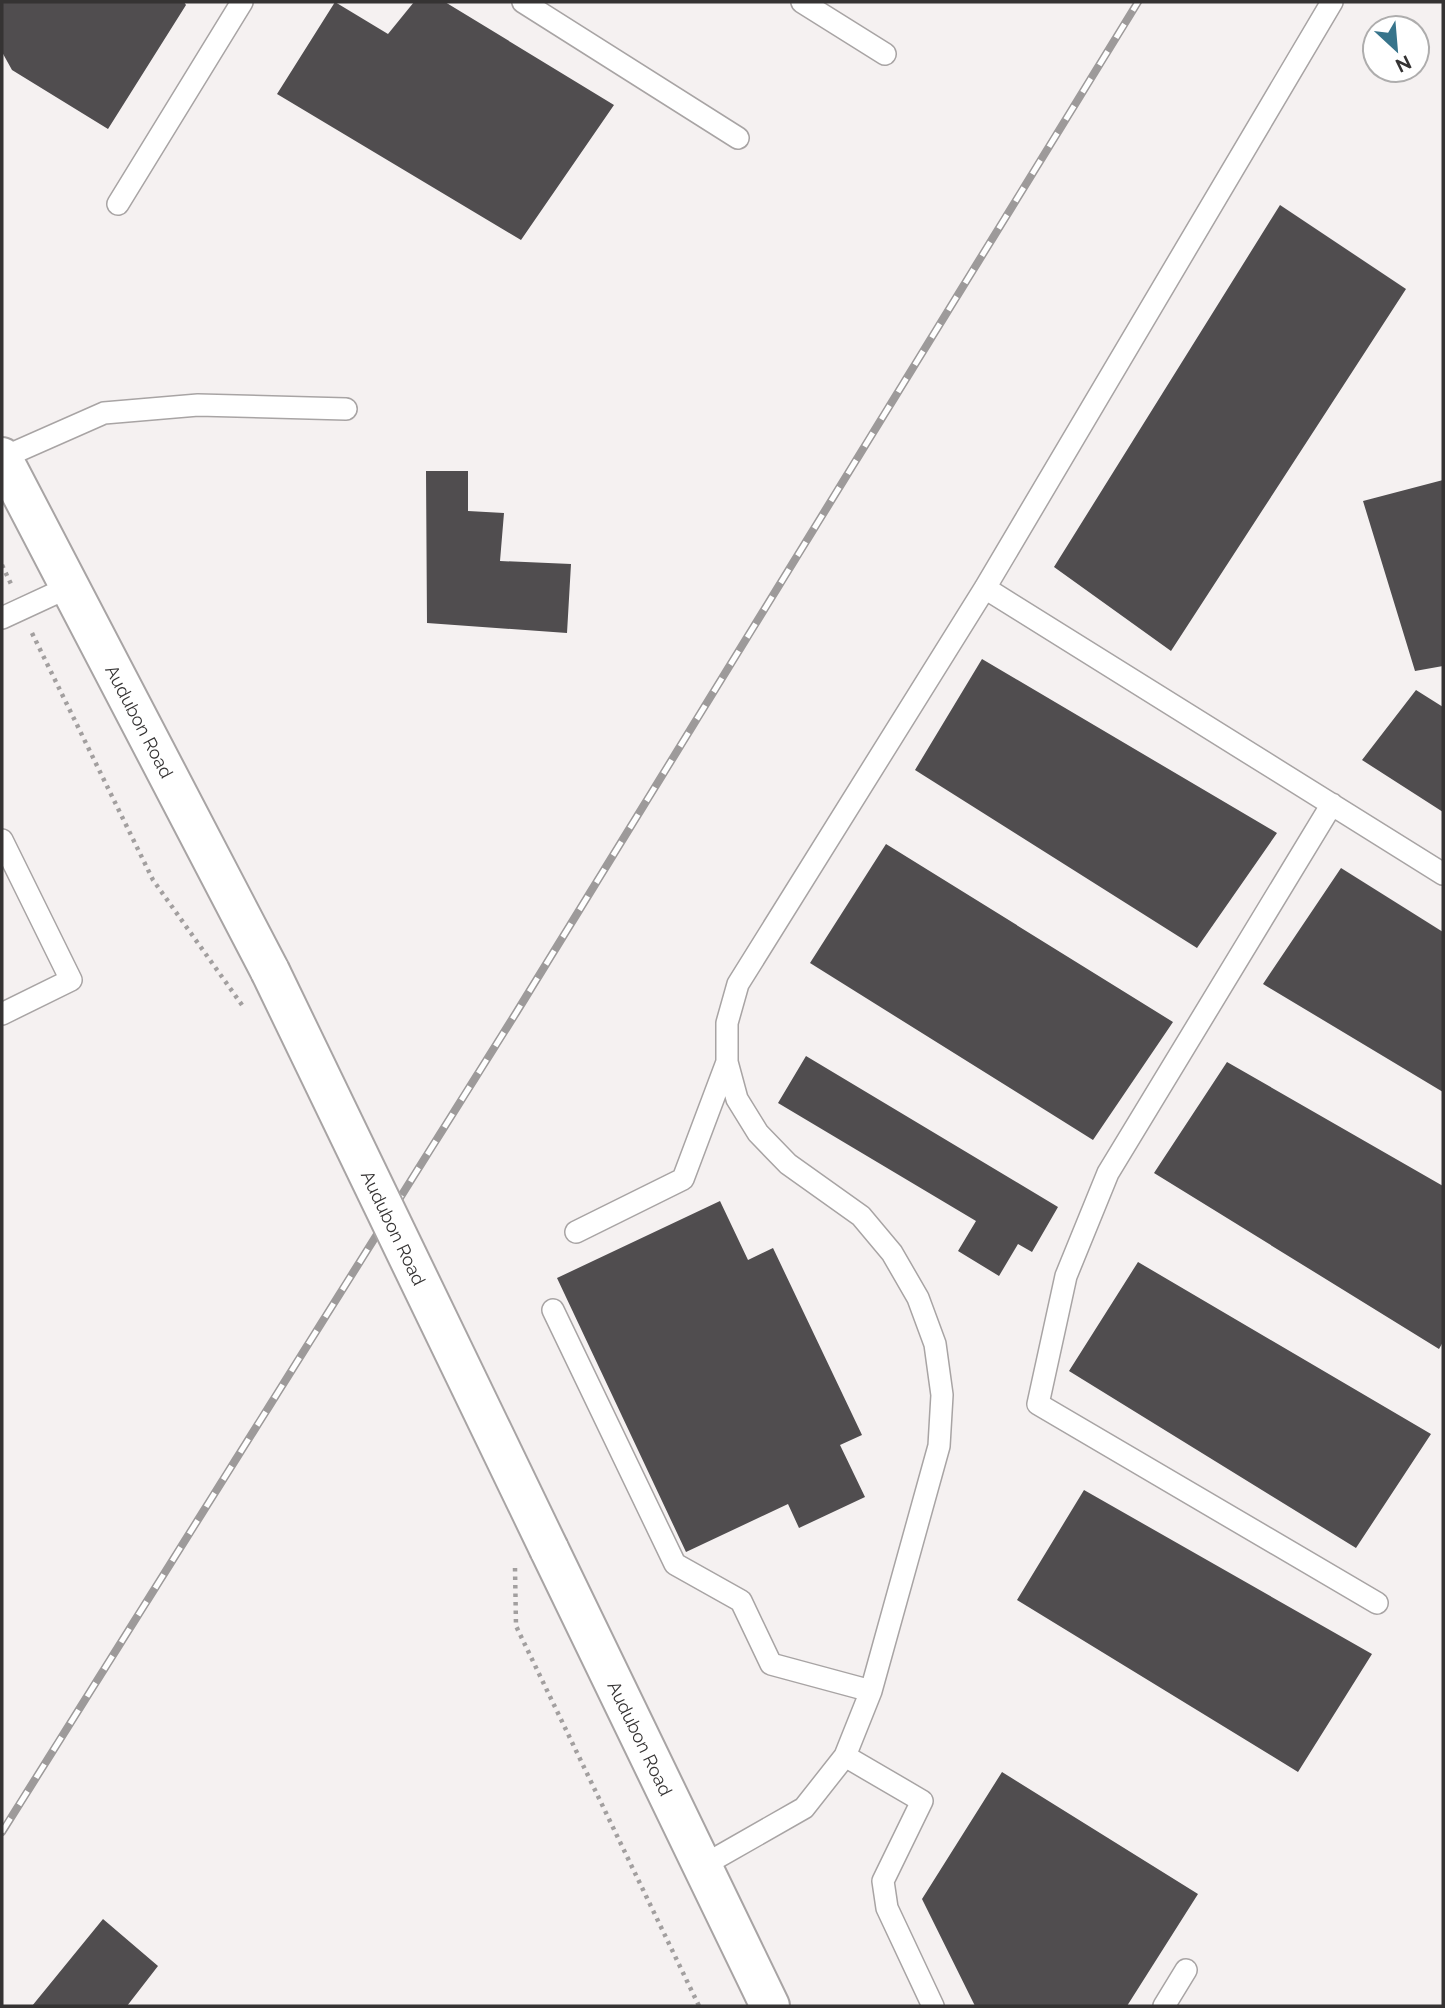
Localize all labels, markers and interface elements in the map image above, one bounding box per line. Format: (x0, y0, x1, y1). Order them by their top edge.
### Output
north arrow (1361, 14, 1431, 84)
text: N (1392, 51, 1415, 77)
street label: Audubon Road (102, 661, 178, 781)
street label: Audubon Road (357, 1167, 430, 1288)
street label: Audubon Road (604, 1677, 677, 1799)

